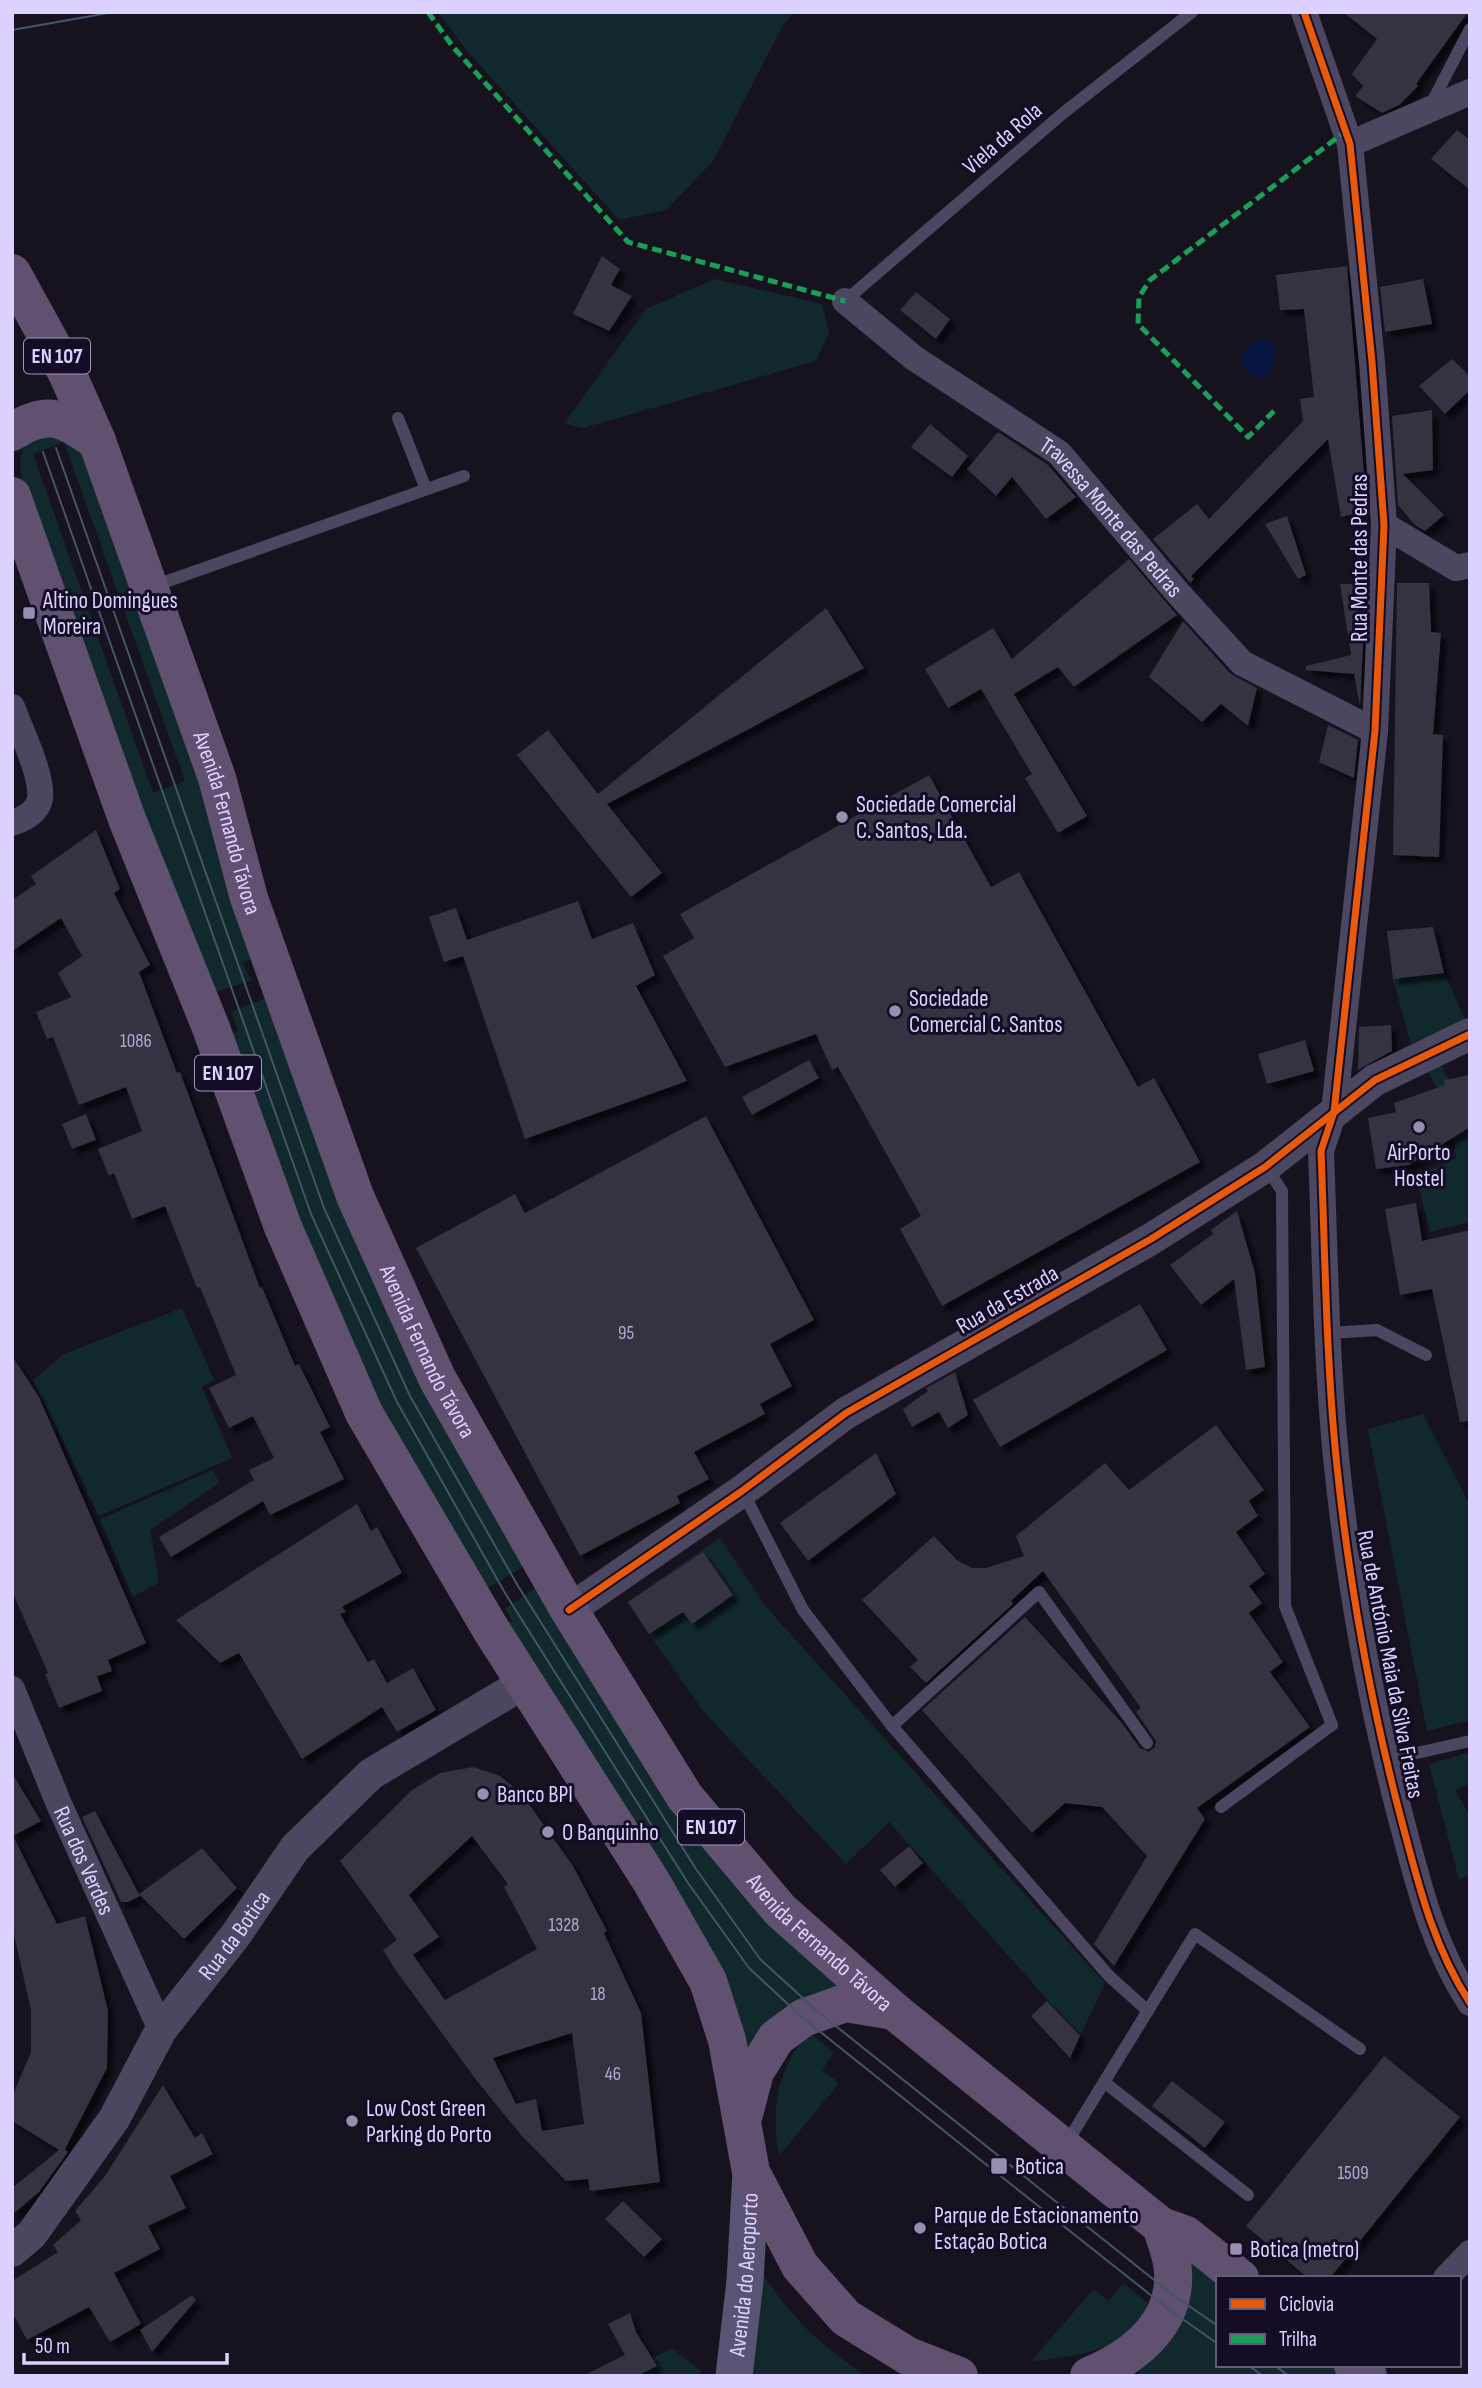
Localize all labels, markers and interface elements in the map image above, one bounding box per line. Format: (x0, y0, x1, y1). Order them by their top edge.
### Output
street label: Viela da Rola (957, 97, 1048, 181)
road number: EN 107 (24, 338, 90, 374)
street label: Travessa Monte das Pedras (1034, 431, 1188, 603)
street label: Rua Monte das Pedras (1346, 474, 1374, 642)
place label: Altino Domingues Moreira (42, 587, 178, 641)
marker: Altino Domingues Moreira (21, 605, 37, 621)
street label: Avenida Fernando Távora (186, 727, 267, 918)
place label: Sociedade Comercial C. Santos, Lda. (856, 791, 1016, 845)
marker: Sociedade Comercial C. Santos, Lda. (834, 809, 850, 825)
place label: Sociedade Comercial C. Santos (909, 985, 1062, 1039)
marker: Sociedade Comercial C. Santos (887, 1003, 903, 1019)
house number: 1086 (120, 1030, 152, 1053)
road number: EN 107 (195, 1056, 261, 1090)
marker: AirPorto Hostel (1411, 1119, 1427, 1135)
place label: AirPorto Hostel (1386, 1139, 1451, 1193)
street label: Rua da Estrada (952, 1259, 1063, 1340)
street label: Avenida Fernando Távora (372, 1260, 481, 1443)
house number: 95 (618, 1322, 634, 1345)
street label: Rua de António Maia da Silva Freitas (1350, 1528, 1430, 1801)
place label: Banco BPI (497, 1781, 573, 1809)
marker: Banco BPI (475, 1786, 491, 1802)
street label: Rua dos Verdes (47, 1802, 120, 1919)
road number: EN 107 (678, 1810, 744, 1844)
place label: O Banquinho (562, 1819, 659, 1847)
marker: O Banquinho (540, 1824, 556, 1840)
street label: Avenida Fernando Távora (740, 1868, 898, 2018)
street label: Rua da Botica (193, 1886, 277, 1986)
house number: 1328 (549, 1914, 579, 1937)
house number: 18 (591, 1983, 605, 2006)
house number: 46 (605, 2063, 621, 2086)
place label: Low Cost Green Parking do Porto (366, 2095, 492, 2149)
marker: Low Cost Green Parking do Porto (344, 2113, 360, 2129)
place label: Botica (1015, 2153, 1064, 2181)
marker: Botica (989, 2156, 1009, 2176)
house number: 1509 (1337, 2162, 1369, 2185)
street label: Avenida do Aeroporto (723, 2192, 765, 2359)
place label: Parque de Estacionamento Estação Botica (934, 2202, 1139, 2256)
marker: Parque de Estacionamento Estação Botica (912, 2220, 928, 2236)
place label: Botica (metro) (1250, 2236, 1359, 2264)
marker: Botica (metro) (1228, 2241, 1244, 2257)
legend (1216, 2276, 1461, 2367)
text: Ciclovia (1279, 2292, 1334, 2317)
scale bar (24, 2322, 228, 2366)
text: Trilha (1279, 2327, 1317, 2352)
text: 50 m (35, 2334, 70, 2359)

